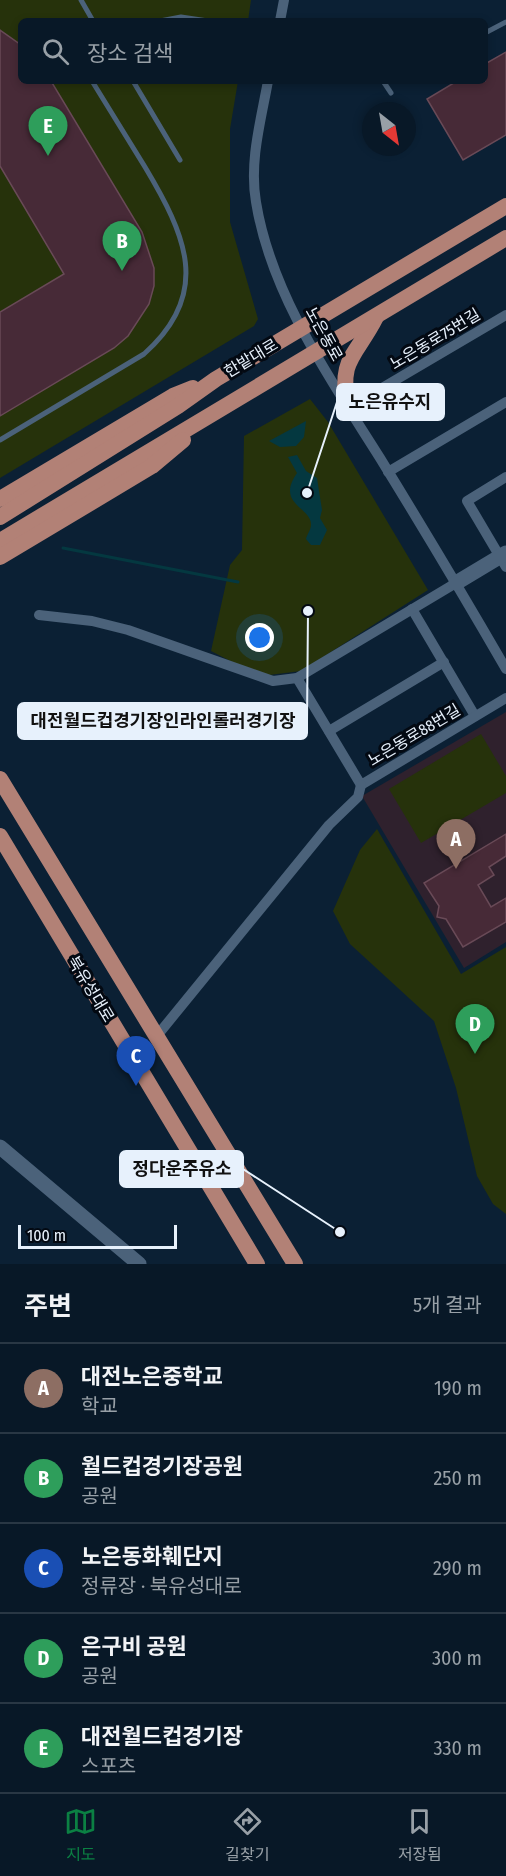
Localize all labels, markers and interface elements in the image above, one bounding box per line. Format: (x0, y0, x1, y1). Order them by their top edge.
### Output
search box (18, 18, 488, 84)
icon: search (39, 35, 72, 68)
text: 장소 검색 (87, 40, 173, 67)
north arrow (362, 102, 416, 156)
pin: E (28, 106, 68, 156)
pin: B (102, 222, 142, 271)
street label: 노은동로 (301, 304, 347, 365)
street label: 노은동로75번길 (386, 305, 484, 373)
street label: 한밭대로 (221, 335, 281, 381)
callout: 노은유수지 (337, 384, 444, 420)
text: 노은유수지 (349, 391, 431, 413)
your location (245, 623, 274, 652)
street label: 노은동로88번길 (364, 700, 464, 770)
callout: 대전월드컵경기장인라인롤러경기장 (18, 703, 307, 739)
text: 대전월드컵경기장인라인롤러경기장 (31, 710, 296, 732)
pin: A (436, 820, 476, 869)
street label: 북유성대로 (64, 953, 118, 1026)
pin: D (456, 1004, 494, 1054)
pin: C (116, 1036, 156, 1086)
callout: 정다운주유소 (120, 1151, 243, 1187)
text: 정다운주유소 (132, 1158, 232, 1180)
scale bar (18, 1222, 177, 1250)
text: 100 m (27, 1226, 66, 1245)
text: 주변 (24, 1291, 72, 1322)
text: 5개 결과 (413, 1293, 482, 1317)
text: 대전노은중학교 (81, 1363, 223, 1390)
text: A (38, 1376, 49, 1400)
text: 190 m (434, 1376, 482, 1400)
text: 학교 (81, 1394, 118, 1418)
text: 월드컵경기장공원 (81, 1453, 243, 1480)
text: B (38, 1466, 49, 1490)
text: 250 m (434, 1466, 482, 1490)
text: 공원 (81, 1484, 118, 1508)
text: 노은동화훼단지 (81, 1543, 223, 1570)
text: C (38, 1556, 49, 1580)
text: 290 m (433, 1556, 482, 1580)
text: 정류장 · 북유성대로 (81, 1574, 242, 1598)
text: 은구비 공원 (81, 1633, 187, 1660)
text: D (38, 1646, 49, 1670)
text: 300 m (432, 1646, 482, 1670)
text: 공원 (81, 1664, 118, 1688)
text: 대전월드컵경기장 (81, 1723, 243, 1750)
text: E (39, 1736, 48, 1760)
text: 330 m (433, 1736, 482, 1760)
text: 스포츠 (81, 1754, 136, 1778)
tab: 지도 (64, 1805, 97, 1865)
tab: 길찾기 (225, 1805, 270, 1865)
tab: 저장됨 (398, 1805, 442, 1865)

